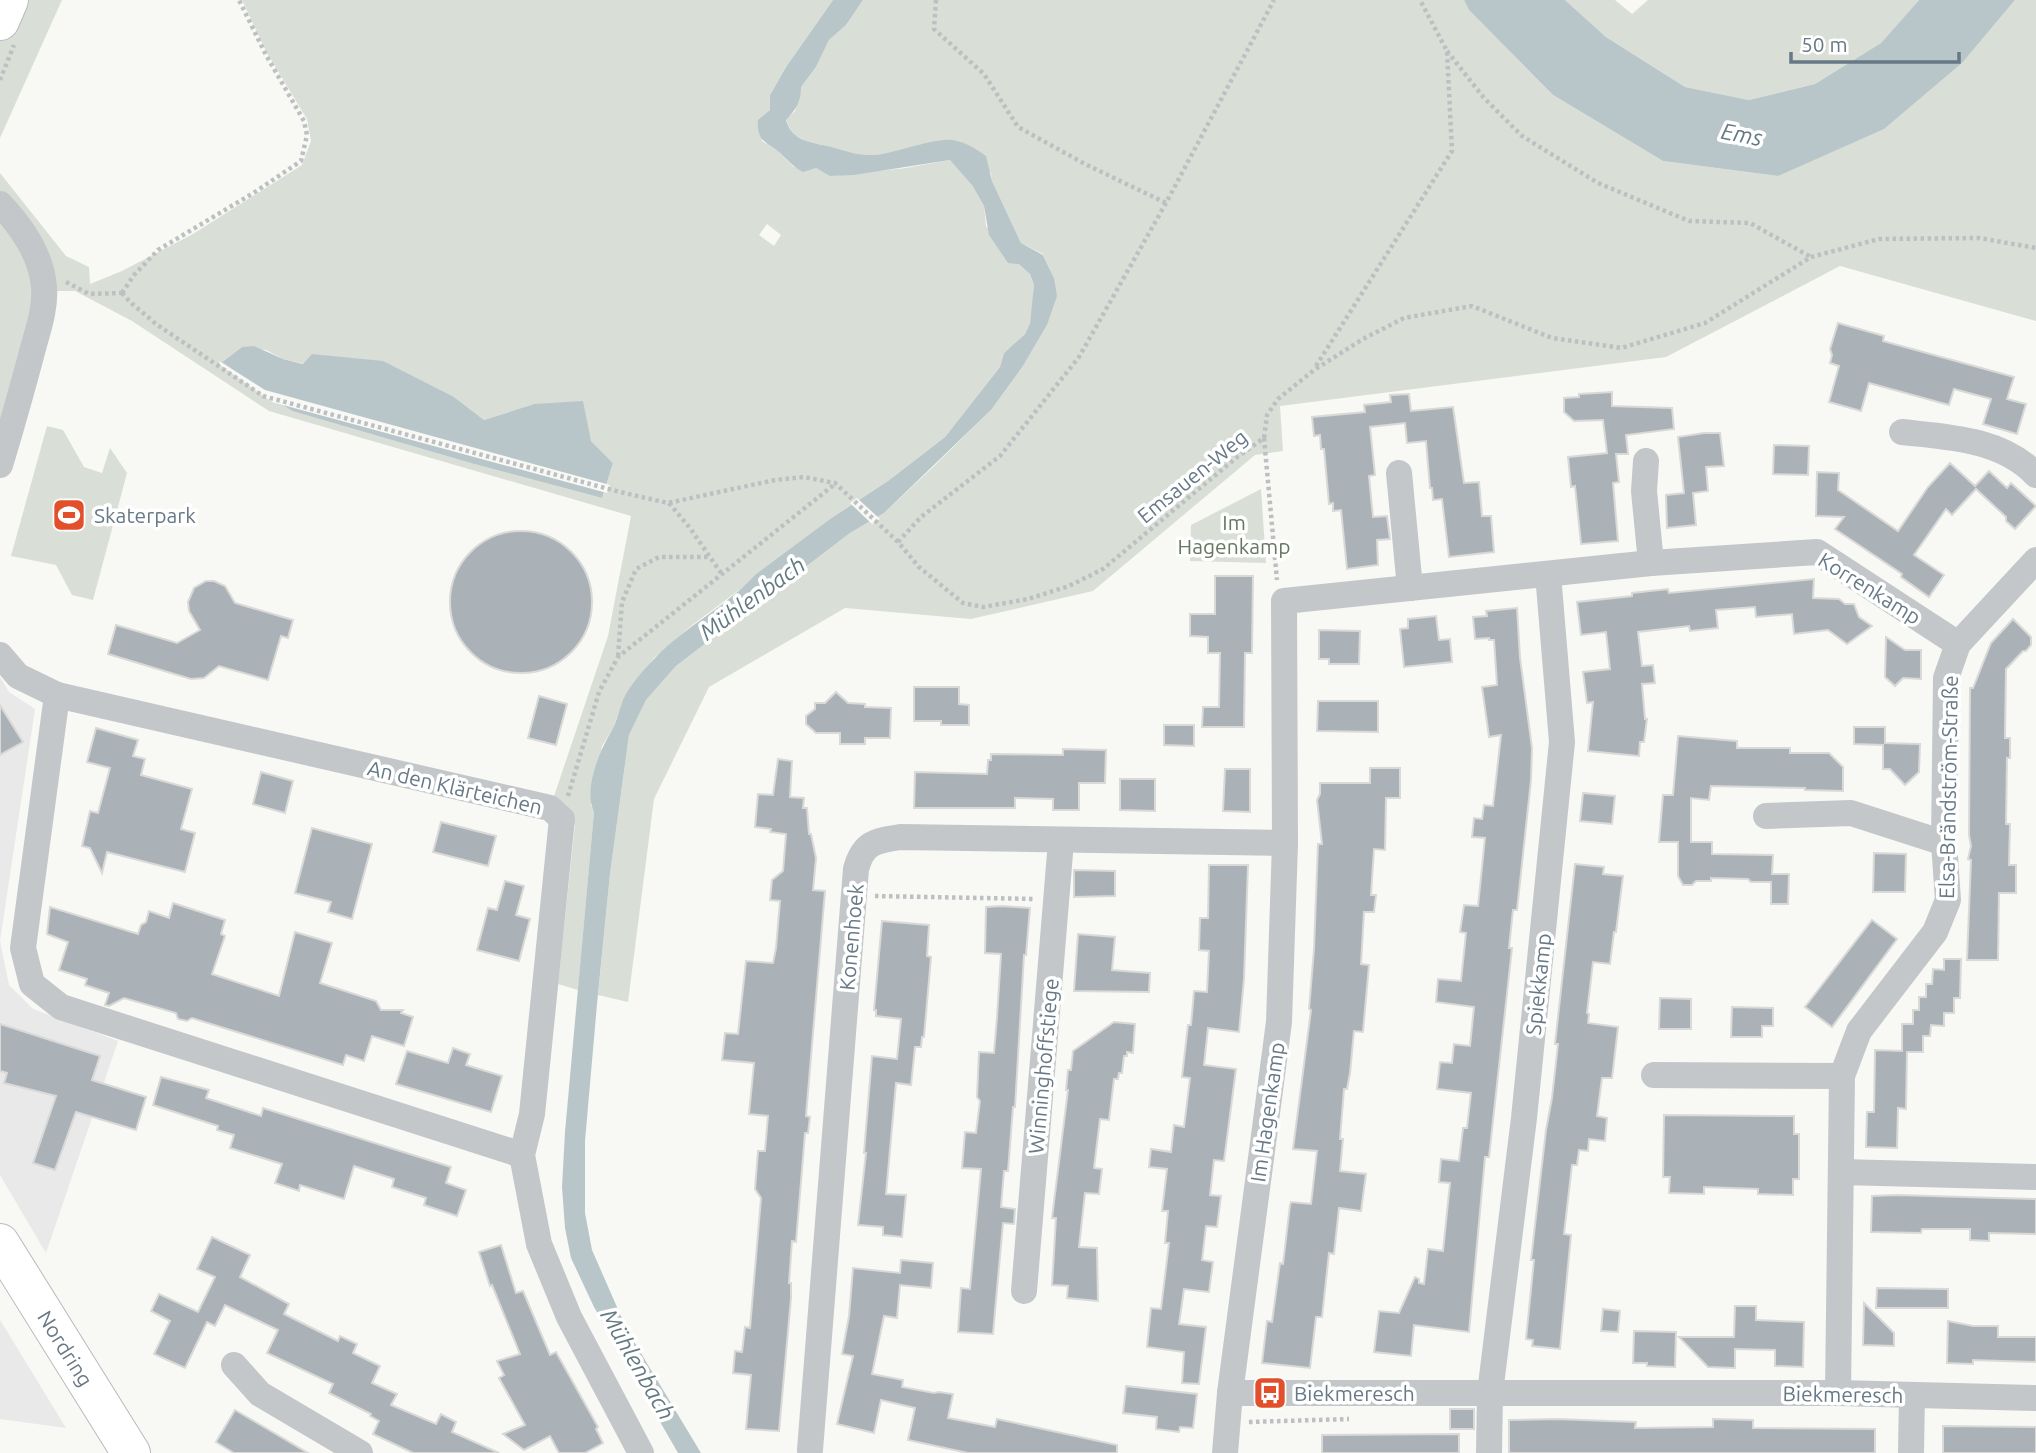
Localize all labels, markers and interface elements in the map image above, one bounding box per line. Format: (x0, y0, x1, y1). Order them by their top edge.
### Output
scale bar (1791, 21, 1959, 65)
text: 50 m (1801, 32, 1848, 56)
water label: Ems (1719, 118, 1765, 150)
street label: Emsauen-Weg (1132, 424, 1252, 528)
sports icon: Skaterpark (50, 496, 88, 534)
place label: Skaterpark (94, 503, 196, 527)
park label: Im Hagenkamp (1178, 510, 1290, 558)
street label: Korrenkamp (1814, 547, 1926, 629)
water label: Mühlenbach (695, 551, 809, 645)
street label: Elsa-Brändström-Straße (1934, 675, 1962, 899)
street label: An den Klärteichen (365, 755, 545, 819)
street label: Konenhoek (834, 882, 868, 991)
street label: Spiekkamp (1521, 932, 1555, 1036)
street label: Winninghoffstiege (1023, 977, 1063, 1155)
street label: Im Hagenkamp (1245, 1040, 1289, 1184)
water label: Mühlenbach (596, 1304, 680, 1424)
street label: Nordring (33, 1306, 98, 1390)
bus stop icon: Biekmeresch (1251, 1374, 1289, 1412)
place label: Biekmeresch (1294, 1381, 1415, 1405)
street label: Biekmeresch (1782, 1381, 1904, 1407)

